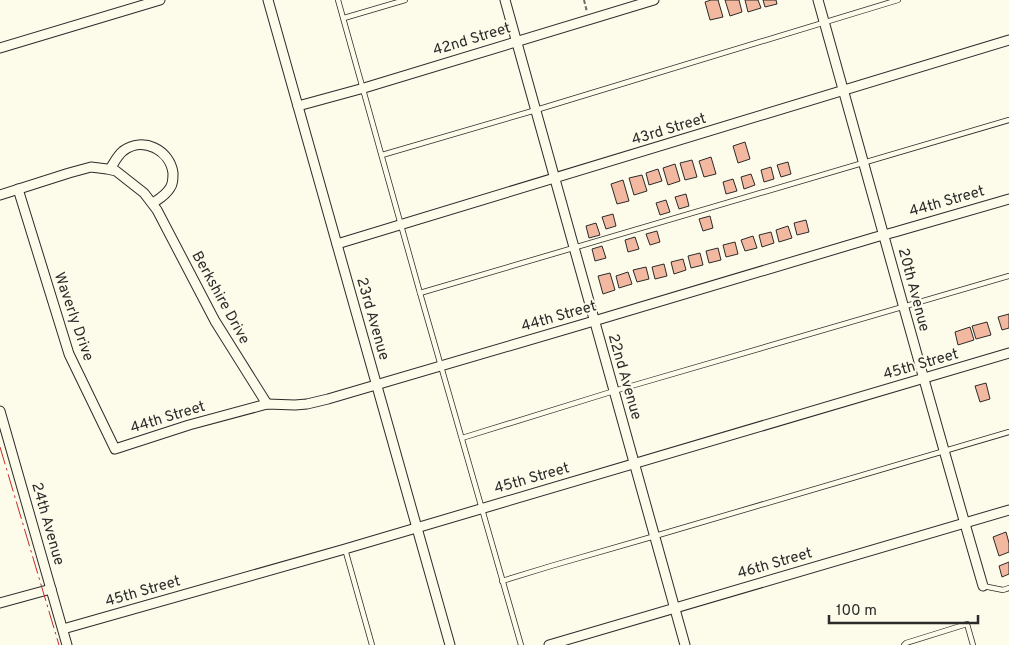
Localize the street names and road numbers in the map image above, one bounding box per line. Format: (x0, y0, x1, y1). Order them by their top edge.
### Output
street label: 42nd Street (431, 19, 513, 61)
street label: 43rd Street (629, 110, 709, 150)
street label: 44th Street (907, 182, 987, 222)
street label: 20th Avenue (893, 246, 933, 334)
street label: Berkshire Drive (187, 248, 253, 348)
street label: Waverly Drive (49, 270, 97, 364)
street label: 23rd Avenue (351, 275, 393, 363)
street label: 44th Street (519, 297, 599, 337)
street label: 22nd Avenue (603, 332, 645, 422)
street label: 45th Street (881, 345, 961, 385)
street label: 44th Street (128, 398, 208, 438)
street label: 45th Street (492, 459, 572, 499)
street label: 24th Avenue (26, 480, 68, 568)
street label: 46th Street (735, 544, 815, 584)
street label: 45th Street (103, 572, 183, 612)

